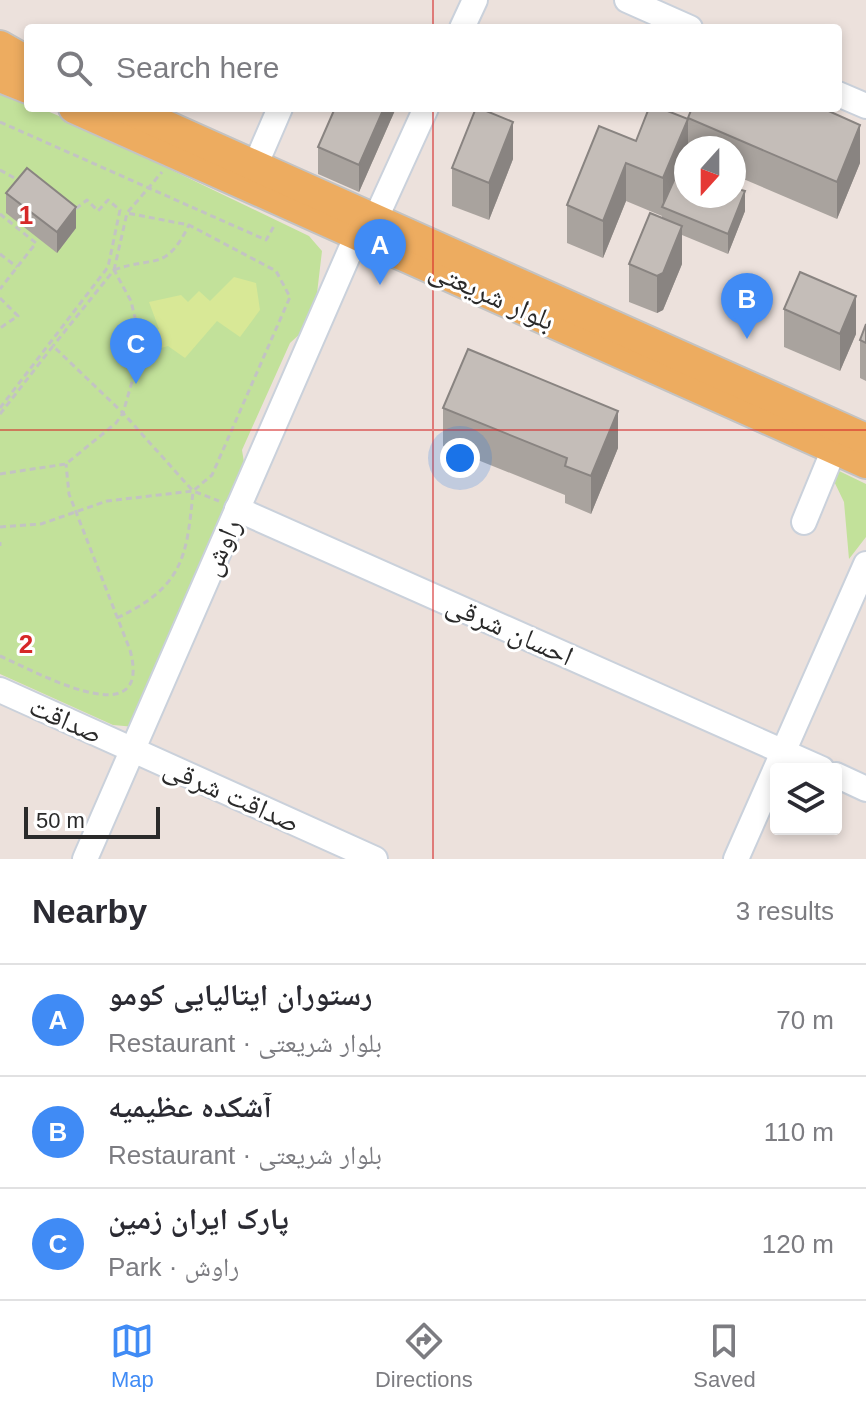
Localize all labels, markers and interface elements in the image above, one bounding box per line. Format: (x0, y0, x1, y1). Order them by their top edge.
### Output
search box (24, 24, 842, 112)
icon: search (52, 46, 96, 90)
text: Search here (116, 51, 279, 84)
north arrow (674, 136, 746, 208)
text: 1 (19, 200, 33, 230)
pin: A (354, 219, 406, 285)
street label: بلوار شریعتی (424, 254, 559, 338)
pin: B (721, 273, 773, 339)
pin: C (110, 318, 162, 384)
your location (440, 438, 480, 478)
street label: راوش (195, 514, 249, 581)
street label: احسان شرقی (441, 588, 578, 673)
text: 2 (19, 629, 33, 659)
street label: صداقت (25, 690, 107, 750)
street label: صداقت شرقی (159, 751, 305, 840)
map controls (770, 763, 842, 835)
button: layers (770, 763, 842, 835)
scale bar (24, 803, 160, 839)
text: 50 m (36, 808, 85, 833)
text: Nearby (32, 892, 147, 930)
text: 3 results (736, 896, 834, 926)
text: رستوران ایتالیایی کومو (108, 978, 372, 1011)
text: A (49, 1005, 67, 1035)
text: 70 m (776, 1005, 834, 1035)
text: Restaurant · بلوار شریعتی (108, 1028, 382, 1058)
text: آشکده عظیمیه (108, 1090, 272, 1123)
text: B (49, 1117, 67, 1147)
text: 110 m (764, 1117, 834, 1147)
text: Restaurant · بلوار شریعتی (108, 1140, 382, 1170)
text: پارک ایران زمین (108, 1202, 289, 1235)
text: C (49, 1229, 67, 1259)
text: 120 m (762, 1229, 834, 1259)
text: Park · راوش (108, 1252, 239, 1282)
tab: Map (110, 1319, 154, 1393)
tab: Directions (375, 1319, 473, 1393)
tab: Saved (693, 1319, 756, 1393)

